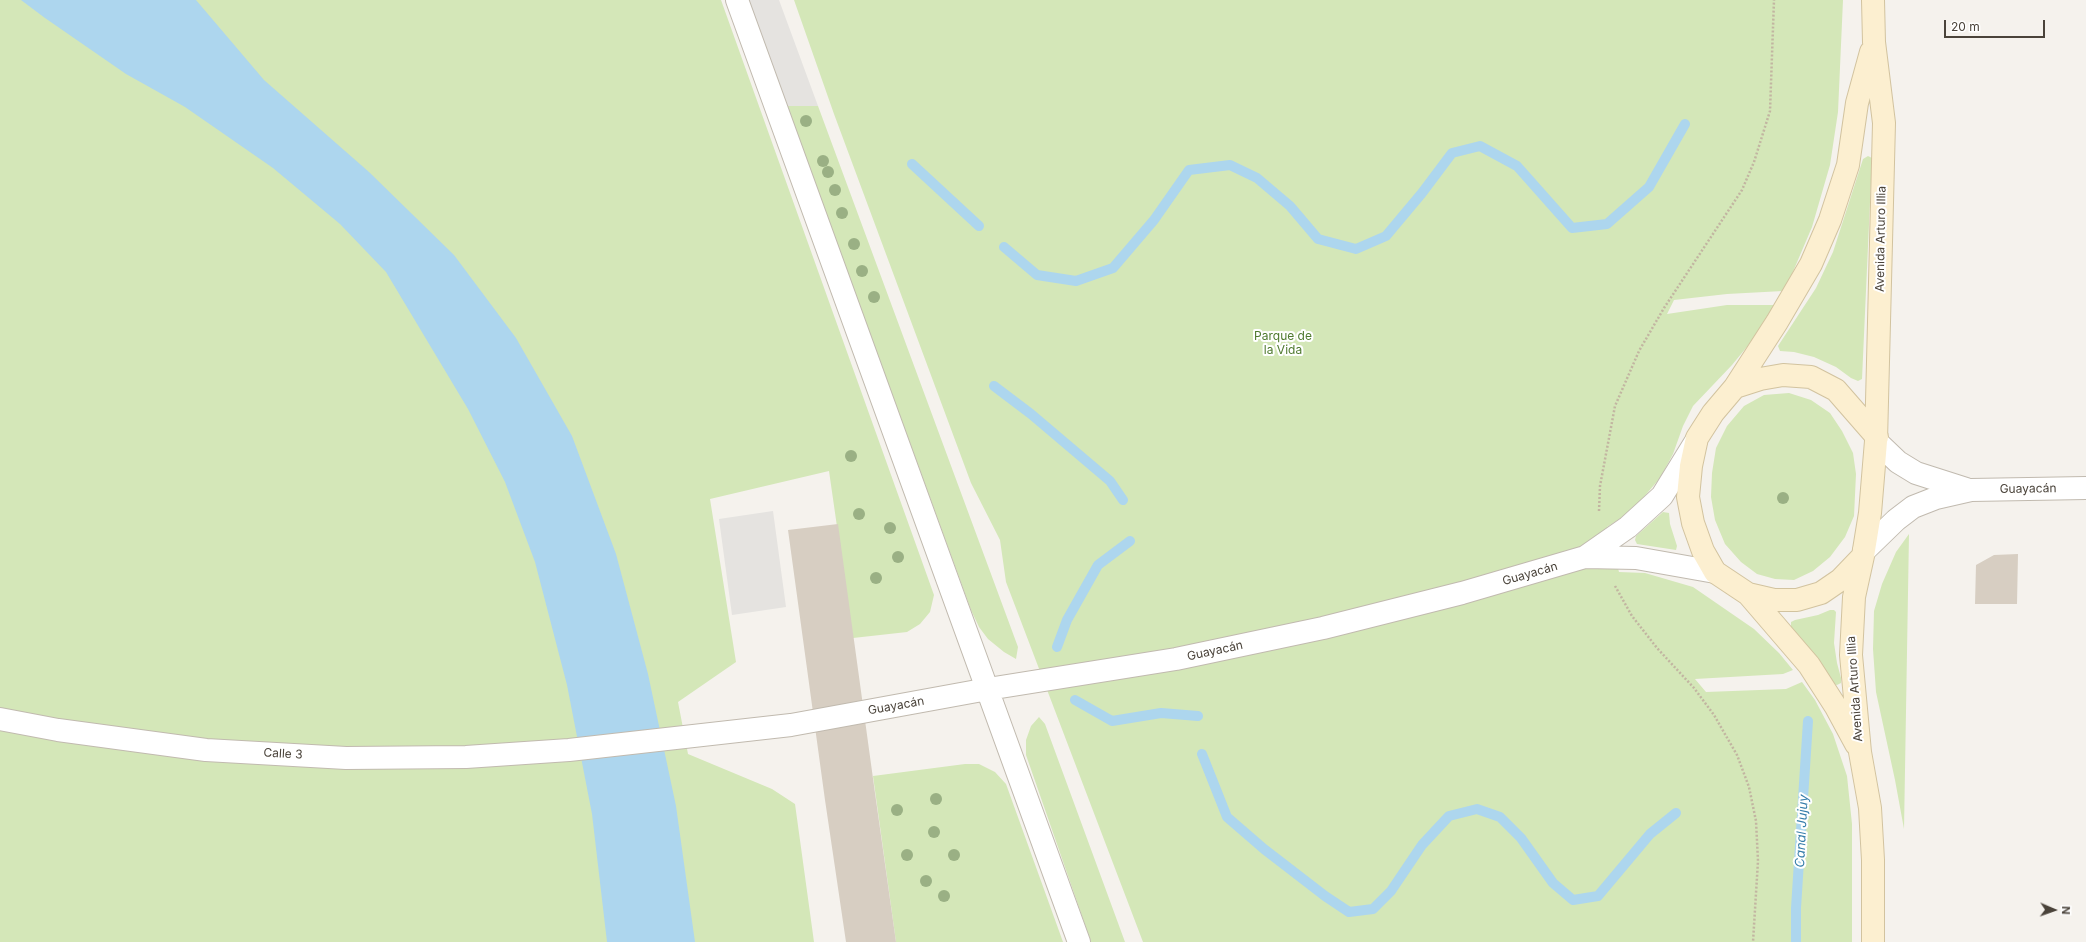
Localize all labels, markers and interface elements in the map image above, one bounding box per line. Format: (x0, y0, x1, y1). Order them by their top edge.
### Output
scale bar (1946, 12, 2047, 38)
text: 20 m (1951, 19, 1980, 34)
street label: Avenida Arturo Illia (1873, 186, 1889, 292)
park label: Parque de la Vida (1254, 329, 1312, 357)
street label: Guayacán (1999, 481, 2057, 497)
street label: Guayacán (1501, 559, 1559, 589)
street label: Avenida Arturo Illia (1844, 636, 1866, 742)
street label: Guayacán (1186, 638, 1244, 664)
street label: Guayacán (867, 694, 925, 718)
street label: Calle 3 (263, 746, 303, 762)
water label: Canal Jujuy (1792, 794, 1812, 868)
north arrow (2034, 890, 2074, 930)
text: N (2059, 906, 2073, 915)

